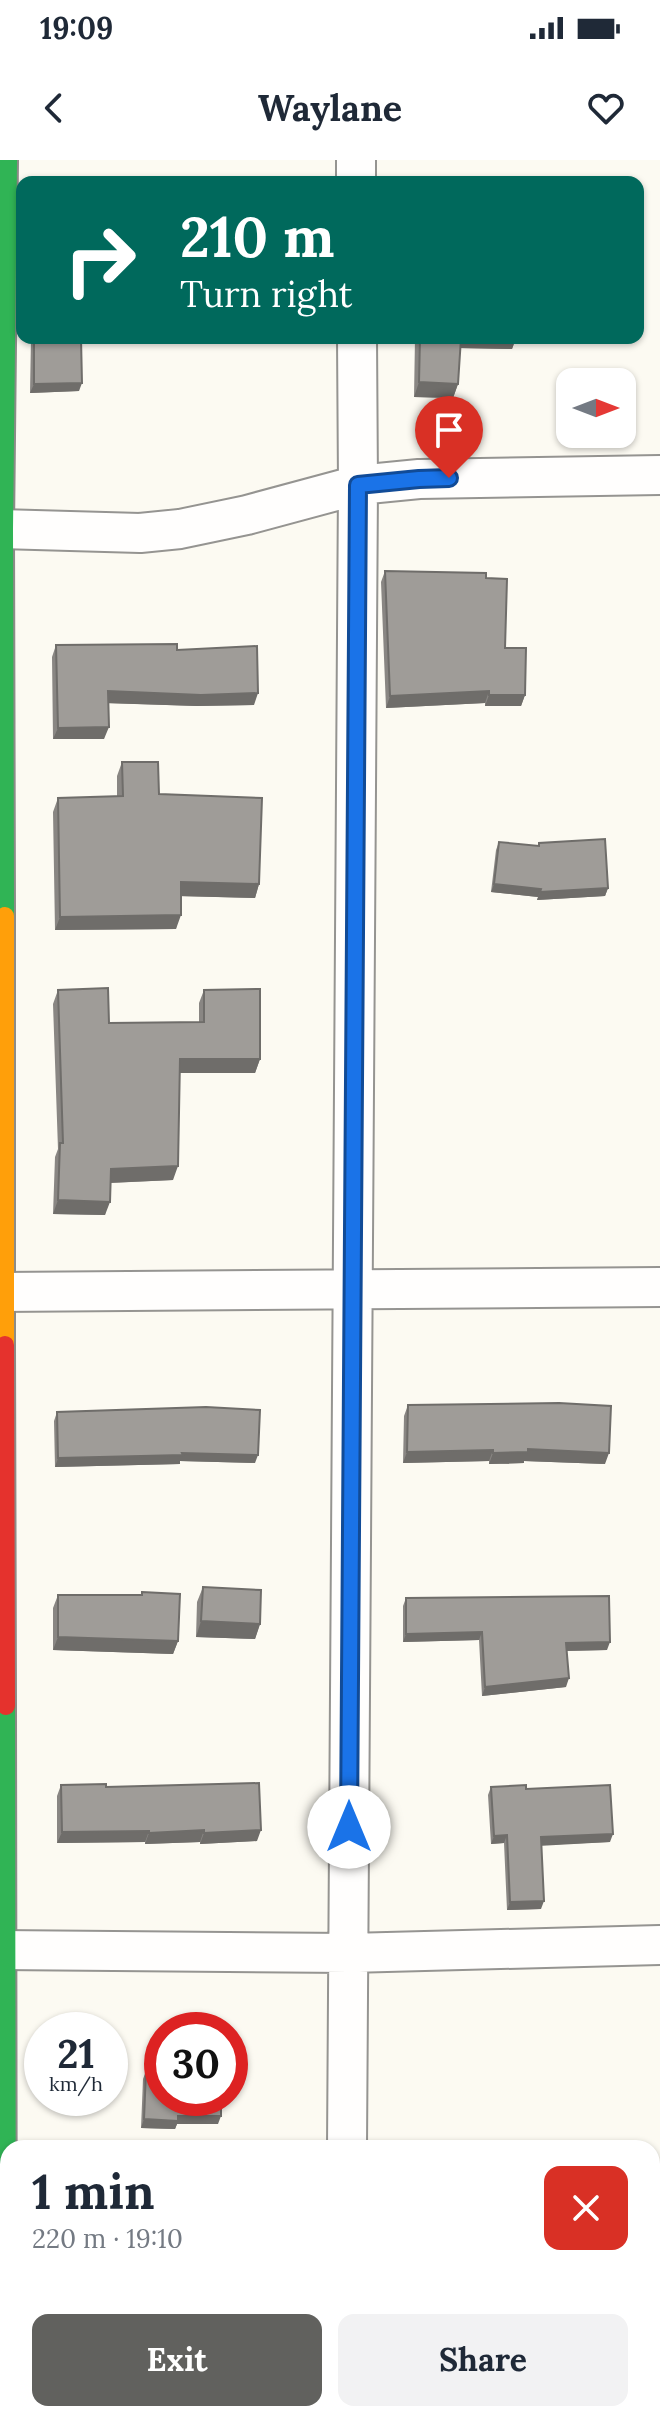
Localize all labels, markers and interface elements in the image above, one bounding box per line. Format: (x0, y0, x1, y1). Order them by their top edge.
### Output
text: 19:09 (40, 9, 113, 47)
text: Waylane (258, 85, 402, 131)
icon: back (32, 86, 76, 130)
icon: heart (584, 86, 628, 130)
text: 210 m (180, 201, 334, 272)
icon: right (48, 208, 152, 312)
text: Turn right (180, 271, 353, 317)
north arrow (556, 368, 636, 448)
map controls (556, 368, 636, 448)
pin (415, 396, 483, 478)
icon: arrive (427, 408, 471, 452)
position arrow (307, 1785, 391, 1869)
speed limit sign: 30 (144, 2012, 248, 2116)
text: 21 (57, 2028, 95, 2079)
text: km/h (49, 2071, 103, 2096)
text: 1 min (32, 2161, 155, 2222)
button: close (544, 2166, 628, 2250)
text: 220 m · 19:10 (32, 2222, 183, 2255)
button: Exit (32, 2314, 322, 2406)
button: Share (338, 2314, 628, 2406)

